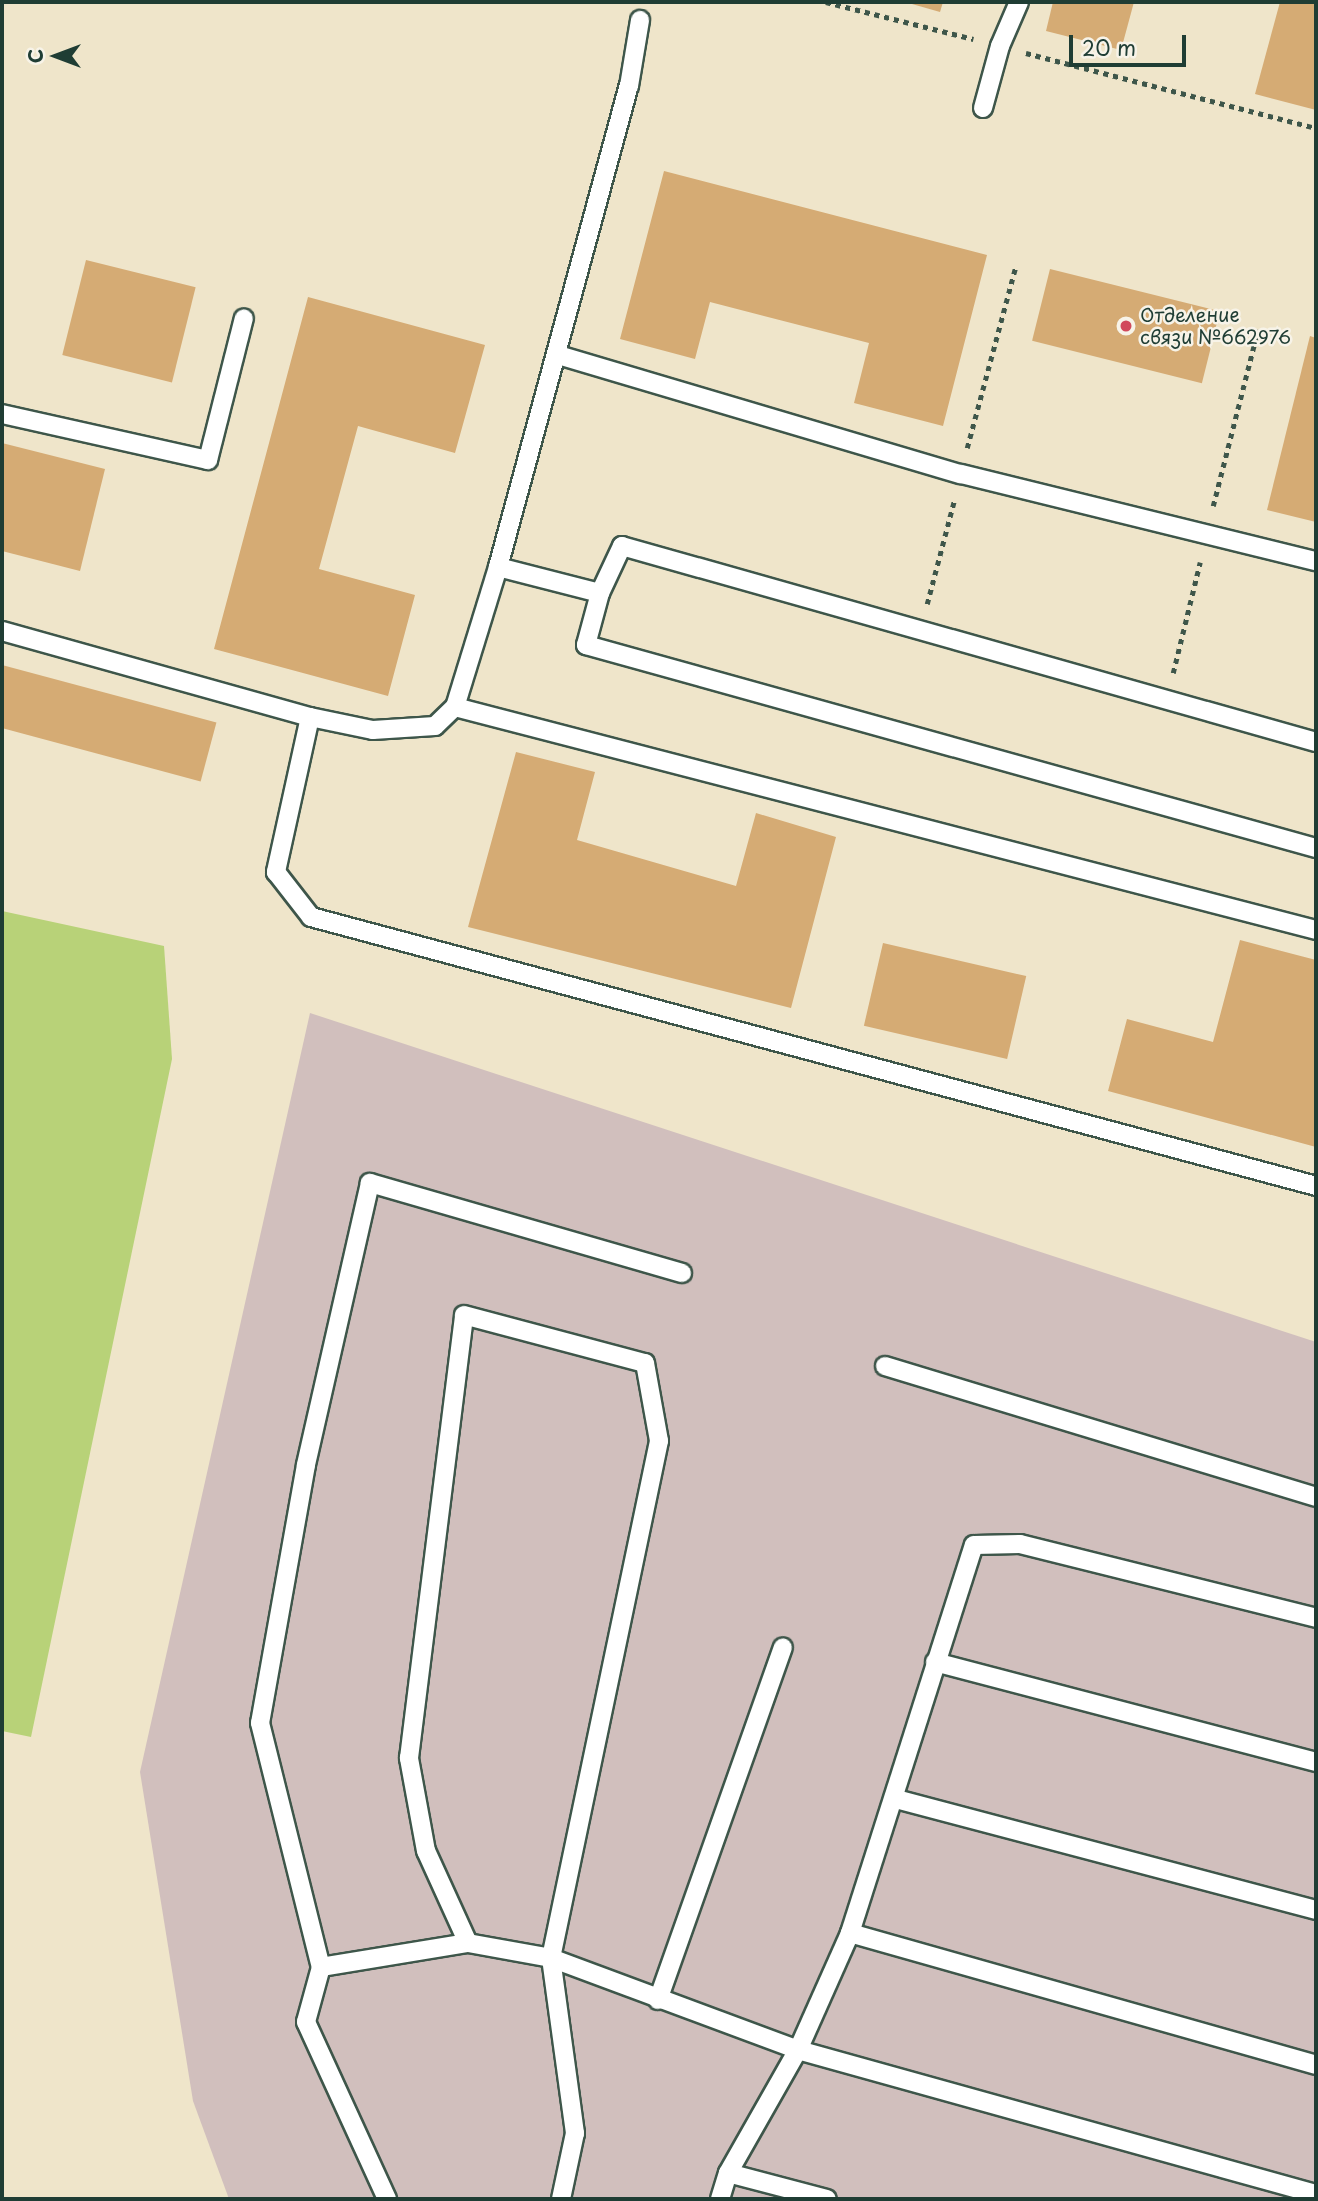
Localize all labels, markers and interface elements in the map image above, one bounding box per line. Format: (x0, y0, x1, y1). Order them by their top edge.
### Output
north arrow (21, 21, 91, 91)
scale bar (1073, 21, 1190, 65)
text: 20 m (1082, 31, 1136, 63)
text: С (21, 49, 49, 63)
place label: Отделение связи №662976 (1140, 304, 1292, 348)
marker: Отделение связи №662976 (1118, 318, 1134, 334)

